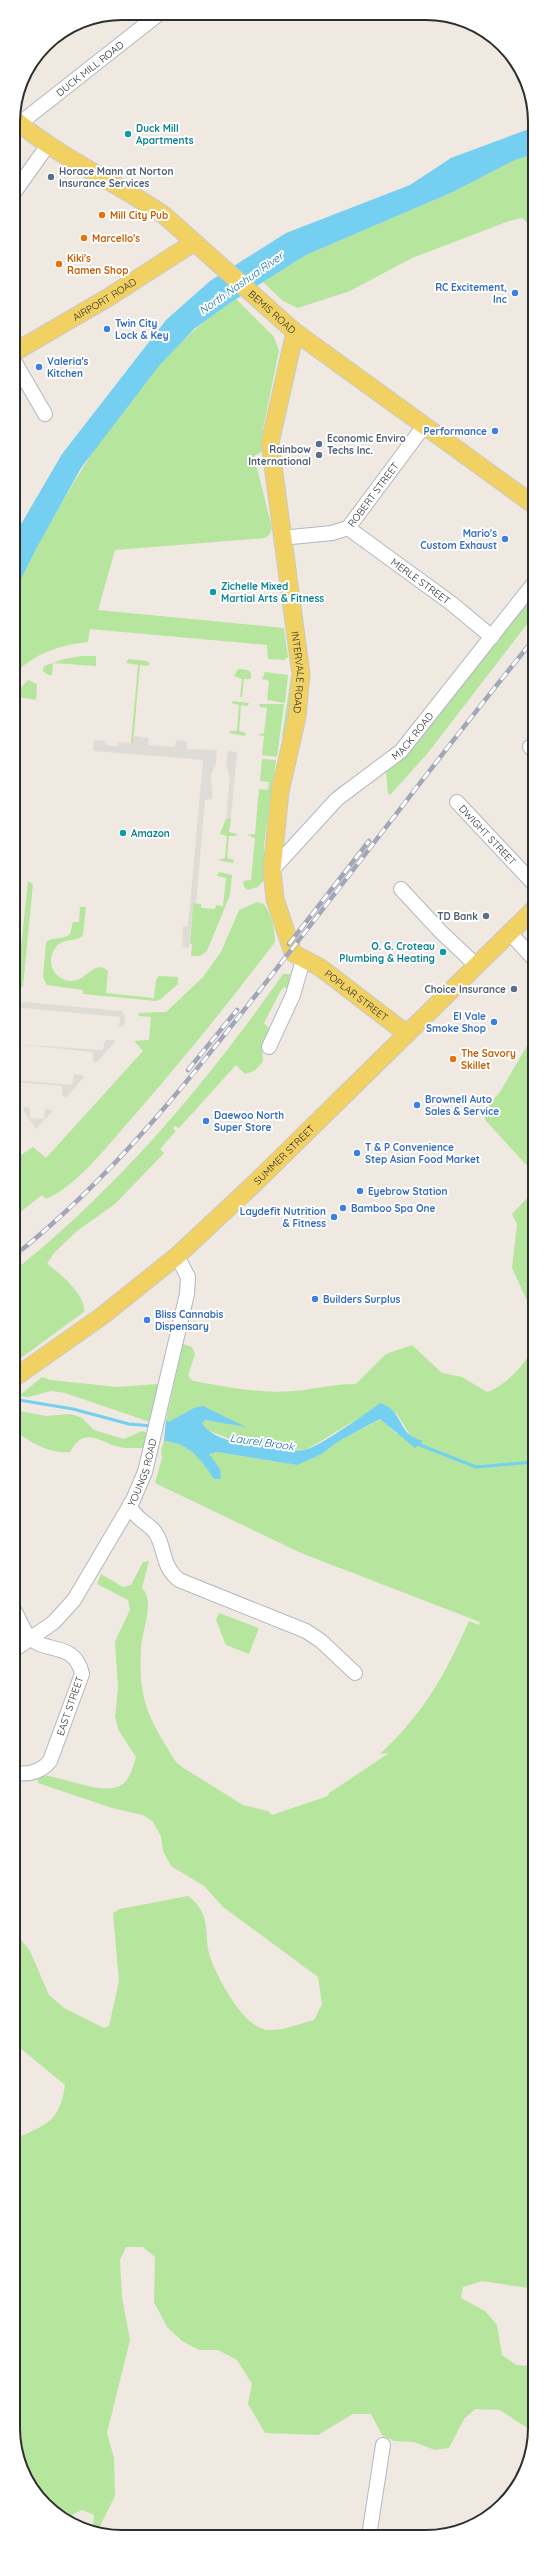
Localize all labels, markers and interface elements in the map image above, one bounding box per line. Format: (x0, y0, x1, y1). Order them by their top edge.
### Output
street label: DUCK MILL ROAD (53, 38, 126, 99)
place label: Duck Mill Apartments (136, 122, 194, 147)
marker: Duck Mill Apartments (123, 129, 133, 139)
place label: Horace Mann at Norton Insurance Services (59, 165, 173, 190)
marker: Horace Mann at Norton Insurance Services (46, 172, 56, 182)
place label: Mill City Pub (110, 209, 168, 222)
marker: Mill City Pub (97, 210, 107, 220)
place label: Marcello's (92, 232, 140, 245)
marker: Marcello's (79, 233, 89, 243)
water label: North Nashua River (196, 248, 287, 317)
place label: Kiki's Ramen Shop (67, 252, 128, 277)
marker: Kiki's Ramen Shop (54, 259, 64, 269)
street label: AIRPORT ROAD (70, 275, 139, 323)
place label: RC Excitement, Inc (435, 281, 507, 306)
street label: BEMIS ROAD (246, 287, 299, 336)
marker: RC Excitement, Inc (510, 288, 520, 298)
place label: Twin City Lock & Key (115, 317, 169, 342)
marker: Twin City Lock & Key (102, 324, 112, 334)
place label: Valeria's Kitchen (47, 355, 89, 380)
marker: Valeria's Kitchen (34, 362, 44, 372)
place label: Performance (424, 425, 487, 438)
marker: Performance (490, 426, 500, 436)
place label: Economic Enviro Techs Inc. (327, 432, 406, 457)
marker: Economic Enviro Techs Inc. (314, 439, 324, 449)
place label: Rainbow International (248, 443, 311, 468)
marker: Rainbow International (314, 450, 324, 460)
street label: ROBERT STREET (345, 459, 401, 529)
place label: Mario's Custom Exhaust (420, 527, 497, 552)
marker: Mario's Custom Exhaust (500, 534, 510, 544)
street label: MERLE STREET (389, 555, 453, 607)
place label: Zichelle Mixed Martial Arts & Fitness (221, 580, 324, 605)
marker: Zichelle Mixed Martial Arts & Fitness (208, 587, 218, 597)
street label: INTERVALE ROAD (289, 630, 308, 714)
street label: MACK ROAD (389, 709, 436, 763)
street label: DWIGHT STREET (456, 802, 519, 868)
place label: Amazon (131, 827, 170, 840)
marker: Amazon (118, 828, 128, 838)
place label: TD Bank (437, 910, 478, 923)
marker: TD Bank (481, 911, 491, 921)
place label: O. G. Croteau Plumbing & Heating (339, 940, 435, 965)
marker: O. G. Croteau Plumbing & Heating (438, 947, 448, 957)
street label: POPLAR STREET (322, 967, 391, 1024)
place label: Choice Insurance (424, 983, 506, 996)
marker: Choice Insurance (509, 984, 519, 994)
place label: El Vale Smoke Shop (426, 1010, 486, 1035)
marker: El Vale Smoke Shop (489, 1017, 499, 1027)
place label: The Savory Skillet (461, 1047, 516, 1072)
marker: The Savory Skillet (448, 1054, 458, 1064)
place label: Brownell Auto Sales & Service (425, 1093, 499, 1118)
marker: Brownell Auto Sales & Service (412, 1100, 422, 1110)
place label: Daewoo North Super Store (214, 1109, 284, 1134)
marker: Daewoo North Super Store (201, 1116, 211, 1126)
street label: SUMMER STREET (251, 1122, 317, 1187)
place label: T & P Convenience Step Asian Food Market (365, 1141, 480, 1166)
marker: T & P Convenience Step Asian Food Market (352, 1148, 362, 1158)
place label: Eyebrow Station (368, 1185, 447, 1198)
marker: Eyebrow Station (355, 1186, 365, 1196)
place label: Bamboo Spa One (351, 1202, 435, 1215)
marker: Bamboo Spa One (338, 1203, 348, 1213)
place label: Laydefit Nutrition & Fitness (240, 1205, 326, 1230)
marker: Laydefit Nutrition & Fitness (329, 1212, 339, 1222)
place label: Builders Surplus (323, 1293, 400, 1306)
marker: Builders Surplus (310, 1294, 320, 1304)
place label: Bliss Cannabis Dispensary (155, 1308, 223, 1333)
marker: Bliss Cannabis Dispensary (142, 1315, 152, 1325)
water label: Laurel Brook (229, 1431, 296, 1454)
street label: YOUNGS ROAD (124, 1437, 159, 1508)
street label: EAST STREET (54, 1674, 86, 1738)

